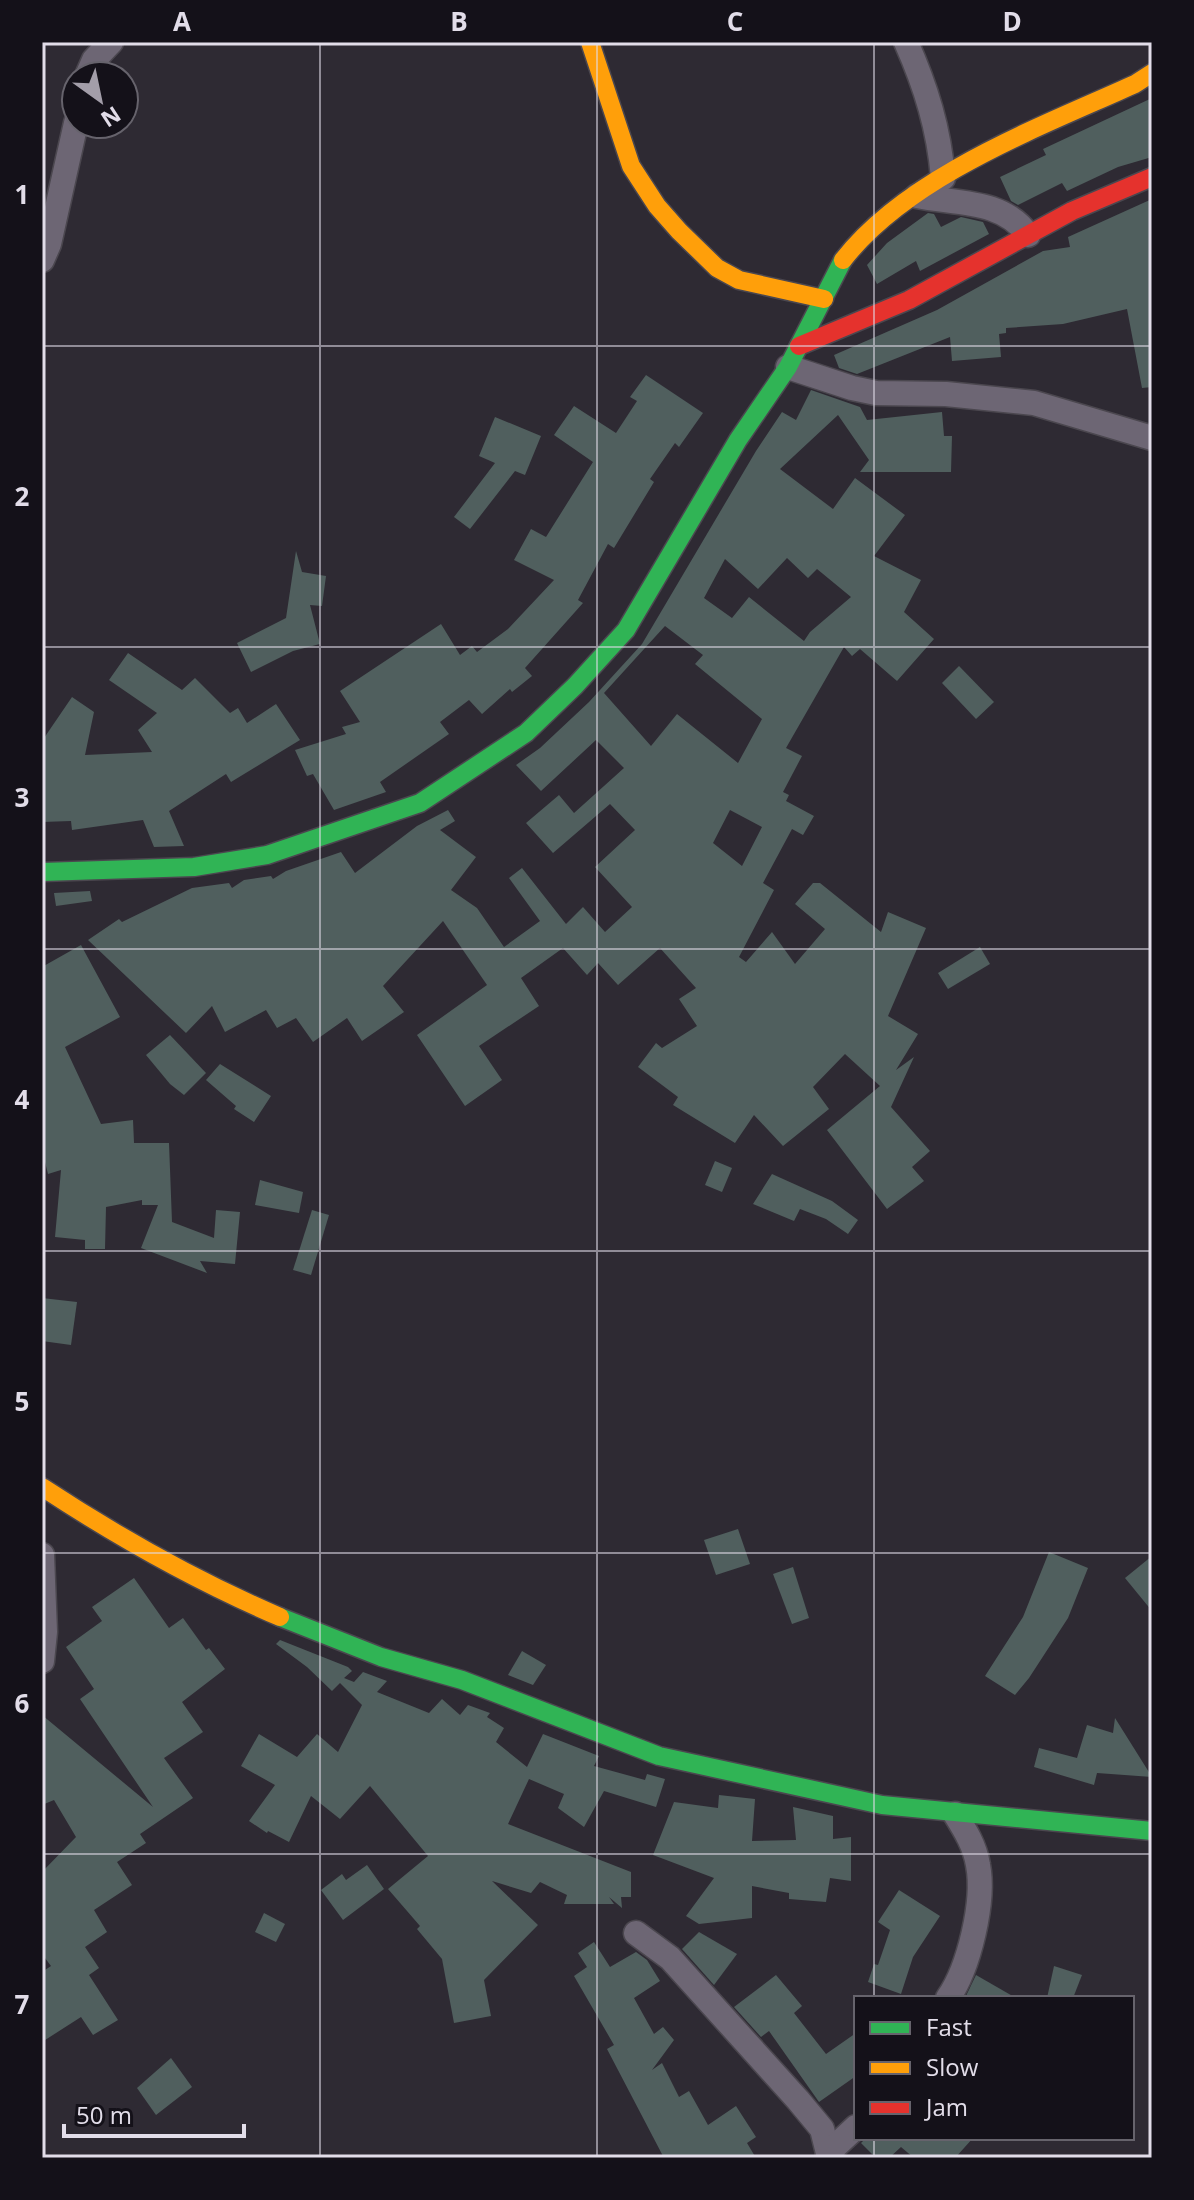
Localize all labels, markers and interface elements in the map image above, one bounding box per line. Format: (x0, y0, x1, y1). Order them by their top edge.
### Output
text: A (173, 3, 191, 39)
text: B (450, 3, 468, 39)
text: C (727, 3, 743, 39)
text: D (1002, 3, 1022, 39)
north arrow (60, 60, 140, 140)
text: N (96, 100, 127, 135)
text: 1 (15, 176, 29, 212)
text: 2 (15, 478, 30, 514)
text: 3 (15, 779, 29, 815)
text: 4 (15, 1081, 30, 1117)
text: 5 (15, 1383, 29, 1419)
text: 6 (15, 1685, 30, 1721)
text: 7 (15, 1986, 30, 2022)
legend (854, 1996, 1134, 2140)
text: Fast (926, 2010, 972, 2043)
text: Slow (926, 2050, 979, 2083)
scale bar (64, 2088, 244, 2138)
text: Jam (924, 2090, 968, 2123)
text: 50 m (76, 2098, 132, 2131)

